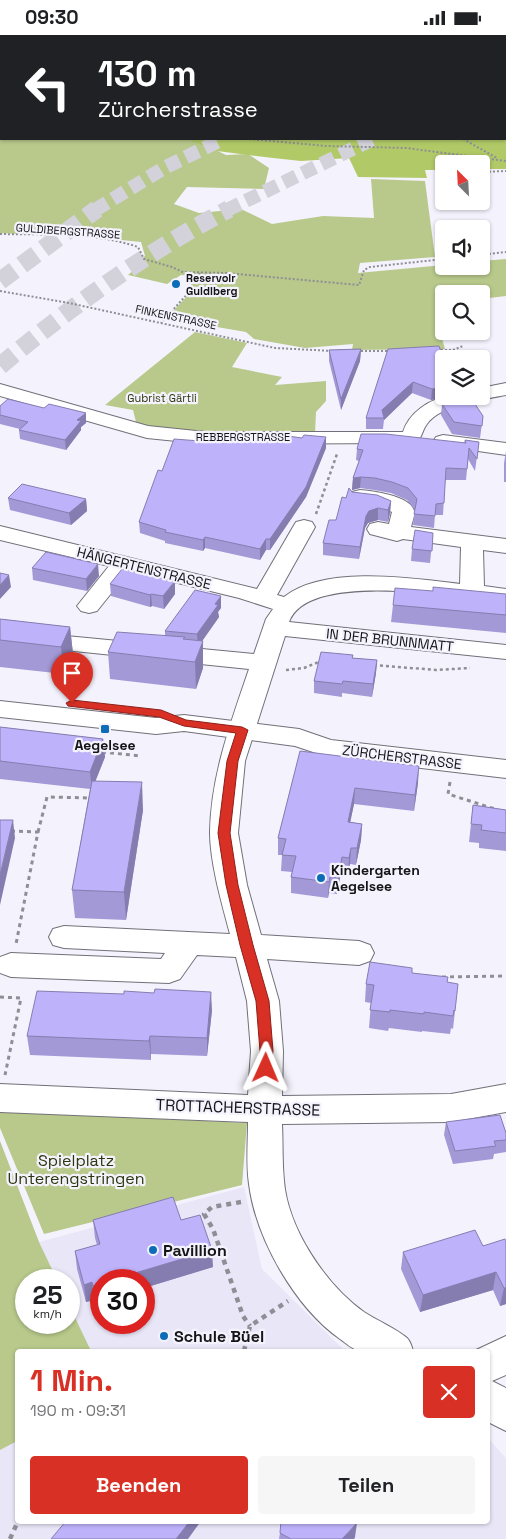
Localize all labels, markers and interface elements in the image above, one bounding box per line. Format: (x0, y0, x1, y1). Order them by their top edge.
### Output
text: 09:30 (25, 5, 79, 30)
text: 130 m (98, 52, 197, 96)
icon: left (15, 55, 80, 120)
text: Zürcherstrasse (98, 95, 258, 123)
north arrow (435, 155, 490, 210)
map controls (435, 155, 490, 405)
street label: GULDIBERGSTRASSE (15, 220, 121, 242)
button: sound (435, 220, 490, 275)
place label: Reservoir Guldiberg (186, 271, 237, 298)
marker: Reservoir Guldiberg (170, 278, 182, 290)
button: search (435, 285, 490, 340)
street label: FINKENSTRASSE (134, 302, 218, 332)
button: layers (435, 350, 490, 405)
park label: Gubrist Gärtli (127, 391, 197, 405)
street label: REBBERGSTRASSE (196, 430, 290, 444)
street label: HÄNGERTENSTRASSE (75, 543, 213, 593)
street label: IN DER BRUNNMATT (325, 624, 455, 656)
pin (51, 652, 93, 703)
icon: arrive (58, 659, 86, 687)
marker: Aegelsee (99, 723, 111, 735)
place label: Aegelsee (74, 736, 136, 754)
street label: ZÜRCHERSTRASSE (341, 741, 463, 773)
place label: Kindergarten Aegelsee (331, 861, 420, 895)
marker: Kindergarten Aegelsee (315, 872, 327, 884)
position arrow (239, 1041, 291, 1093)
street label: TROTTACHERSTRASSE (155, 1094, 321, 1121)
park label: Spielplatz Unterengstringen (7, 1150, 145, 1189)
place label: Pavillion (163, 1240, 227, 1261)
marker: Pavillion (147, 1244, 159, 1256)
speed limit sign: 30 (90, 1269, 155, 1334)
text: 25 (33, 1279, 62, 1311)
text: km/h (33, 1306, 62, 1322)
place label: Schule Büel (174, 1326, 264, 1347)
marker: Schule Büel (158, 1330, 170, 1342)
text: 1 Min. (30, 1361, 113, 1400)
button: close (423, 1366, 475, 1418)
text: 190 m · 09:31 (30, 1400, 126, 1421)
button: Beenden (30, 1456, 248, 1514)
button: Teilen (258, 1456, 475, 1514)

